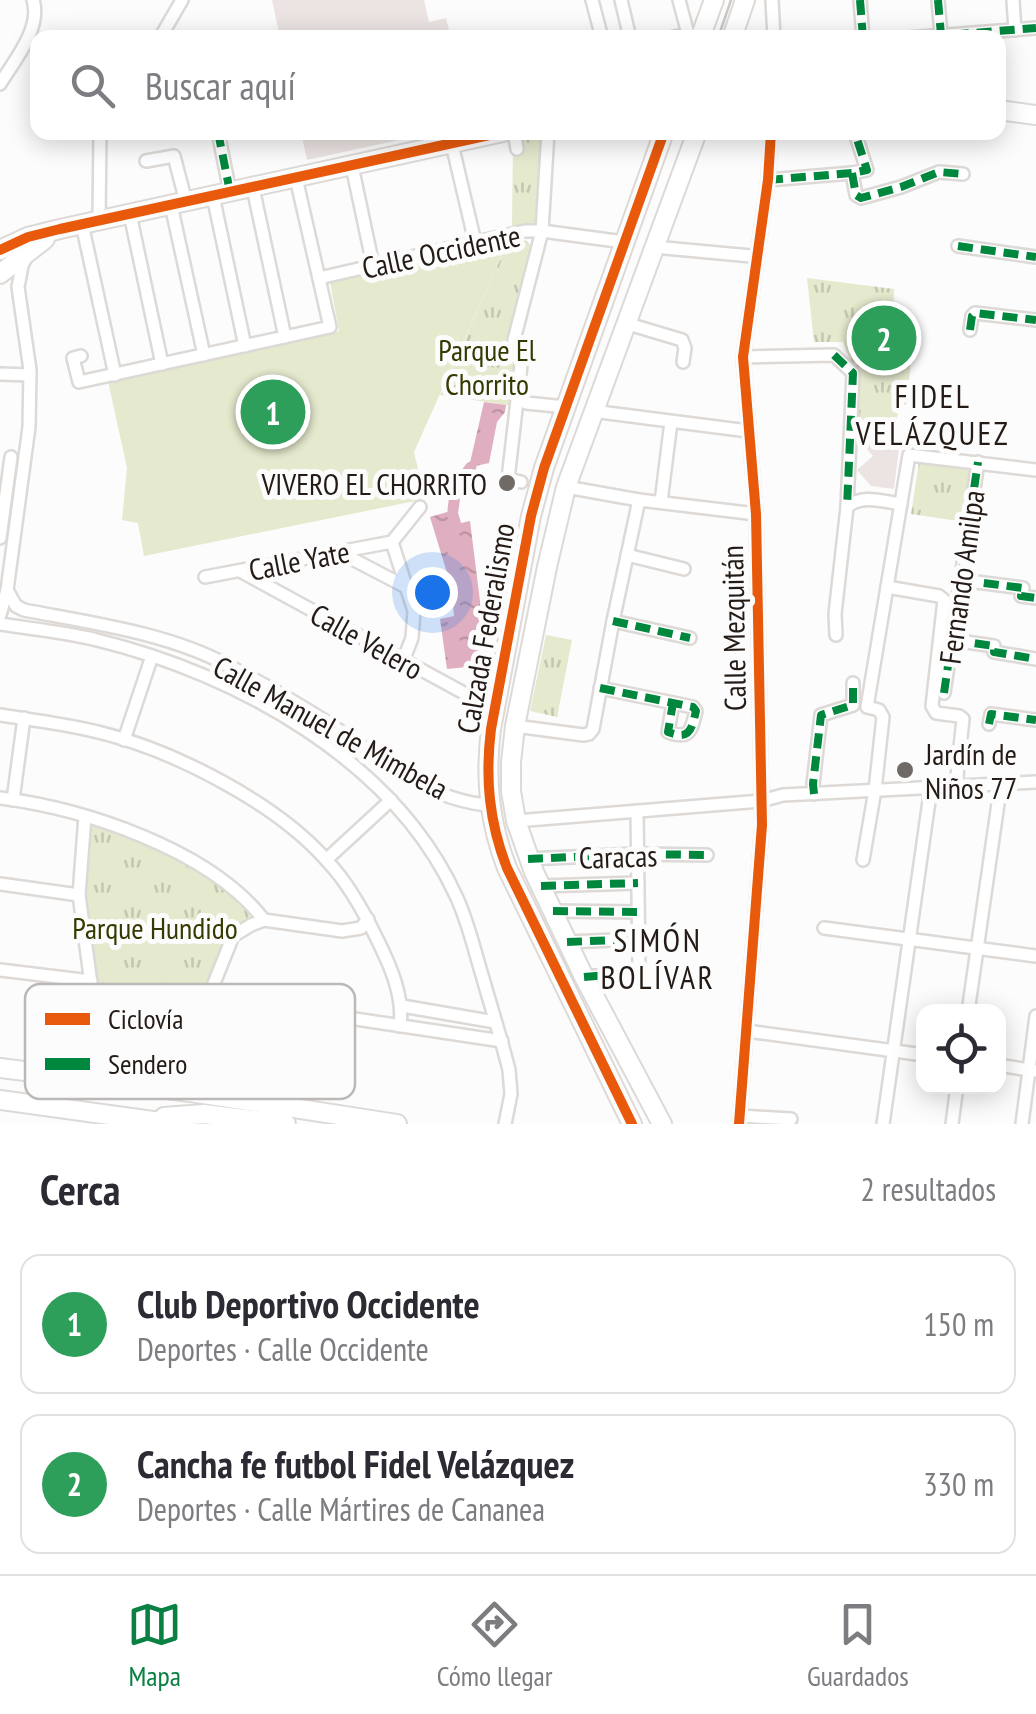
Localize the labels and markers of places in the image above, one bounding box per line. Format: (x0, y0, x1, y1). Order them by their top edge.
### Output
pin: 2 (852, 300, 916, 376)
pin: 1 (240, 374, 306, 450)
place label: VIVERO EL CHORRITO (260, 464, 487, 503)
marker: VIVERO EL CHORRITO (496, 472, 518, 494)
place label: Jardín de Niños 77 (924, 734, 1017, 807)
marker: Jardín de Niños 77 (894, 759, 916, 781)

